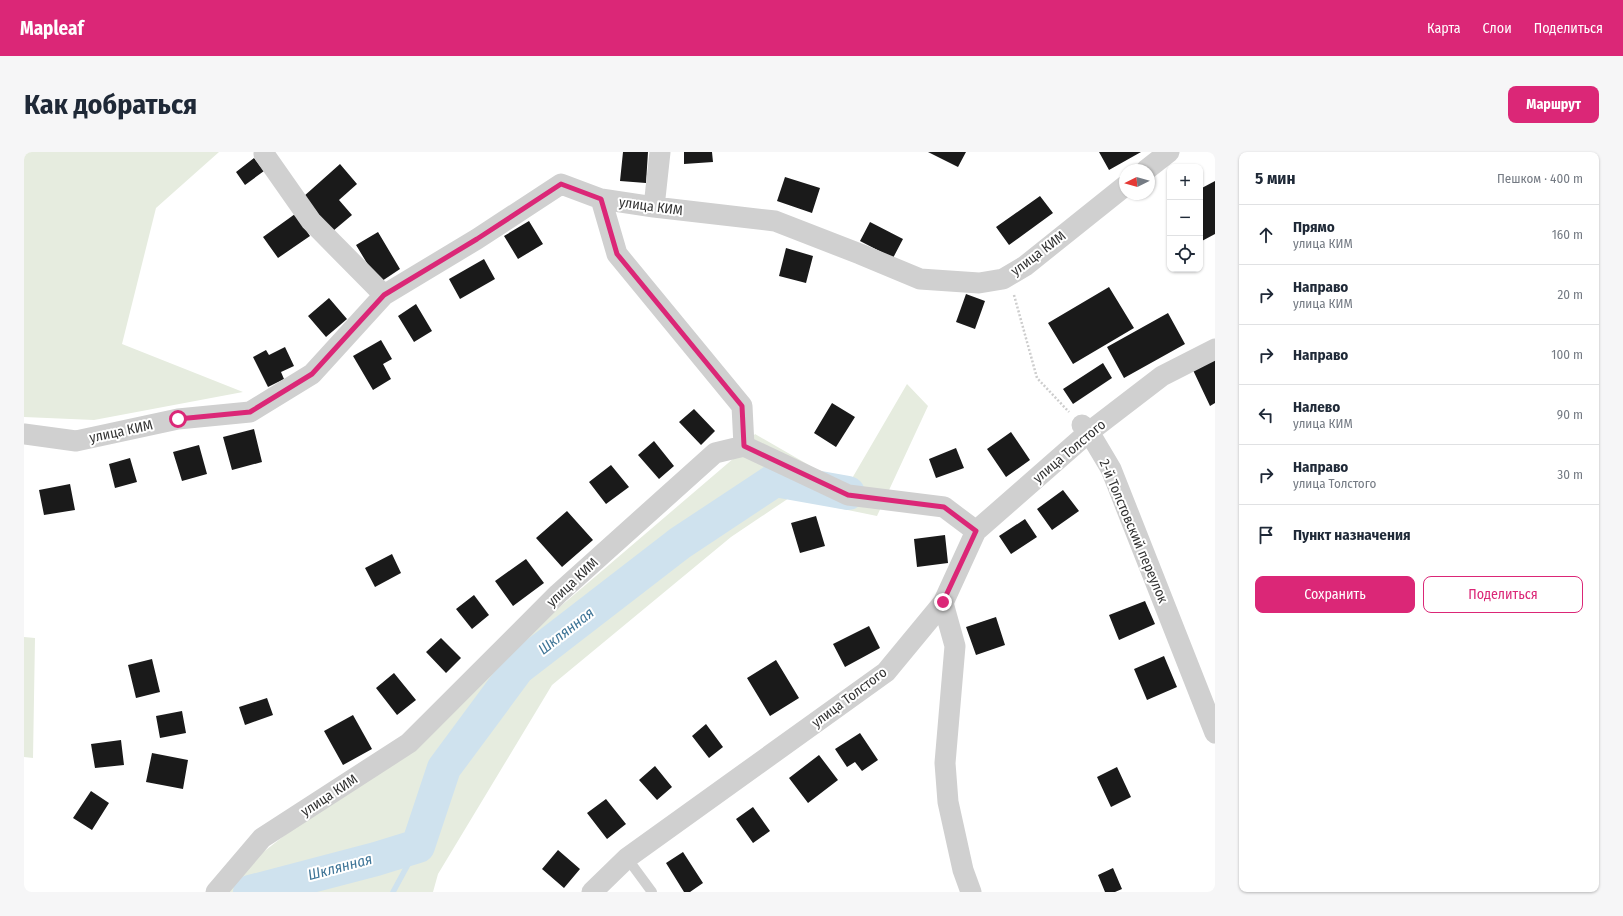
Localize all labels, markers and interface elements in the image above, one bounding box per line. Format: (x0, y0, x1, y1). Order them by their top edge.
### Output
text: Mapleaf (20, 17, 84, 40)
text: Карта (1427, 20, 1461, 37)
text: Слои (1483, 20, 1512, 37)
text: Поделиться (1534, 20, 1603, 37)
button: Маршрут (1508, 86, 1599, 123)
text: Как добраться (24, 88, 197, 121)
north arrow (1119, 164, 1155, 200)
map controls (1167, 164, 1203, 272)
button: + (1167, 164, 1203, 200)
text: 5 мин (1255, 168, 1295, 189)
text: Пешком · 400 m (1497, 171, 1583, 186)
street label: улица КИМ (618, 194, 684, 219)
button: − (1167, 200, 1203, 236)
text: Прямо (1293, 218, 1335, 236)
icon: ahead (1255, 224, 1277, 246)
street label: улица КИМ (1008, 227, 1069, 280)
text: 160 m (1552, 227, 1583, 242)
button: locate (1167, 236, 1203, 272)
text: улица КИМ (1293, 236, 1353, 251)
text: Направо (1293, 278, 1348, 296)
icon: right (1255, 284, 1277, 306)
text: 20 m (1557, 287, 1583, 302)
text: улица КИМ (1293, 296, 1353, 311)
icon: right (1255, 344, 1277, 366)
text: Направо (1293, 346, 1348, 364)
text: 100 m (1551, 347, 1583, 362)
text: Налево (1293, 398, 1340, 416)
icon: left (1255, 404, 1277, 426)
text: 90 m (1557, 407, 1583, 422)
route start (169, 410, 187, 428)
street label: улица КИМ (88, 416, 154, 446)
street label: улица Толстого (1030, 416, 1109, 487)
text: улица КИМ (1293, 416, 1353, 431)
street label: 2-й Толстовский переулок (1095, 457, 1172, 606)
text: Направо (1293, 458, 1348, 476)
icon: right (1255, 464, 1277, 486)
text: 30 m (1557, 467, 1583, 482)
text: улица Толстого (1293, 476, 1376, 491)
icon: arrive (1255, 524, 1277, 546)
text: Пункт назначения (1293, 526, 1411, 544)
street label: улица КИМ (543, 554, 602, 611)
button: Сохранить (1255, 576, 1415, 613)
button: Поделиться (1423, 576, 1583, 613)
route end (934, 593, 952, 611)
water label: Шклянная (535, 604, 597, 658)
street label: улица Толстого (808, 664, 890, 731)
street label: улица КИМ (298, 771, 361, 820)
water label: Шклянная (306, 850, 374, 884)

